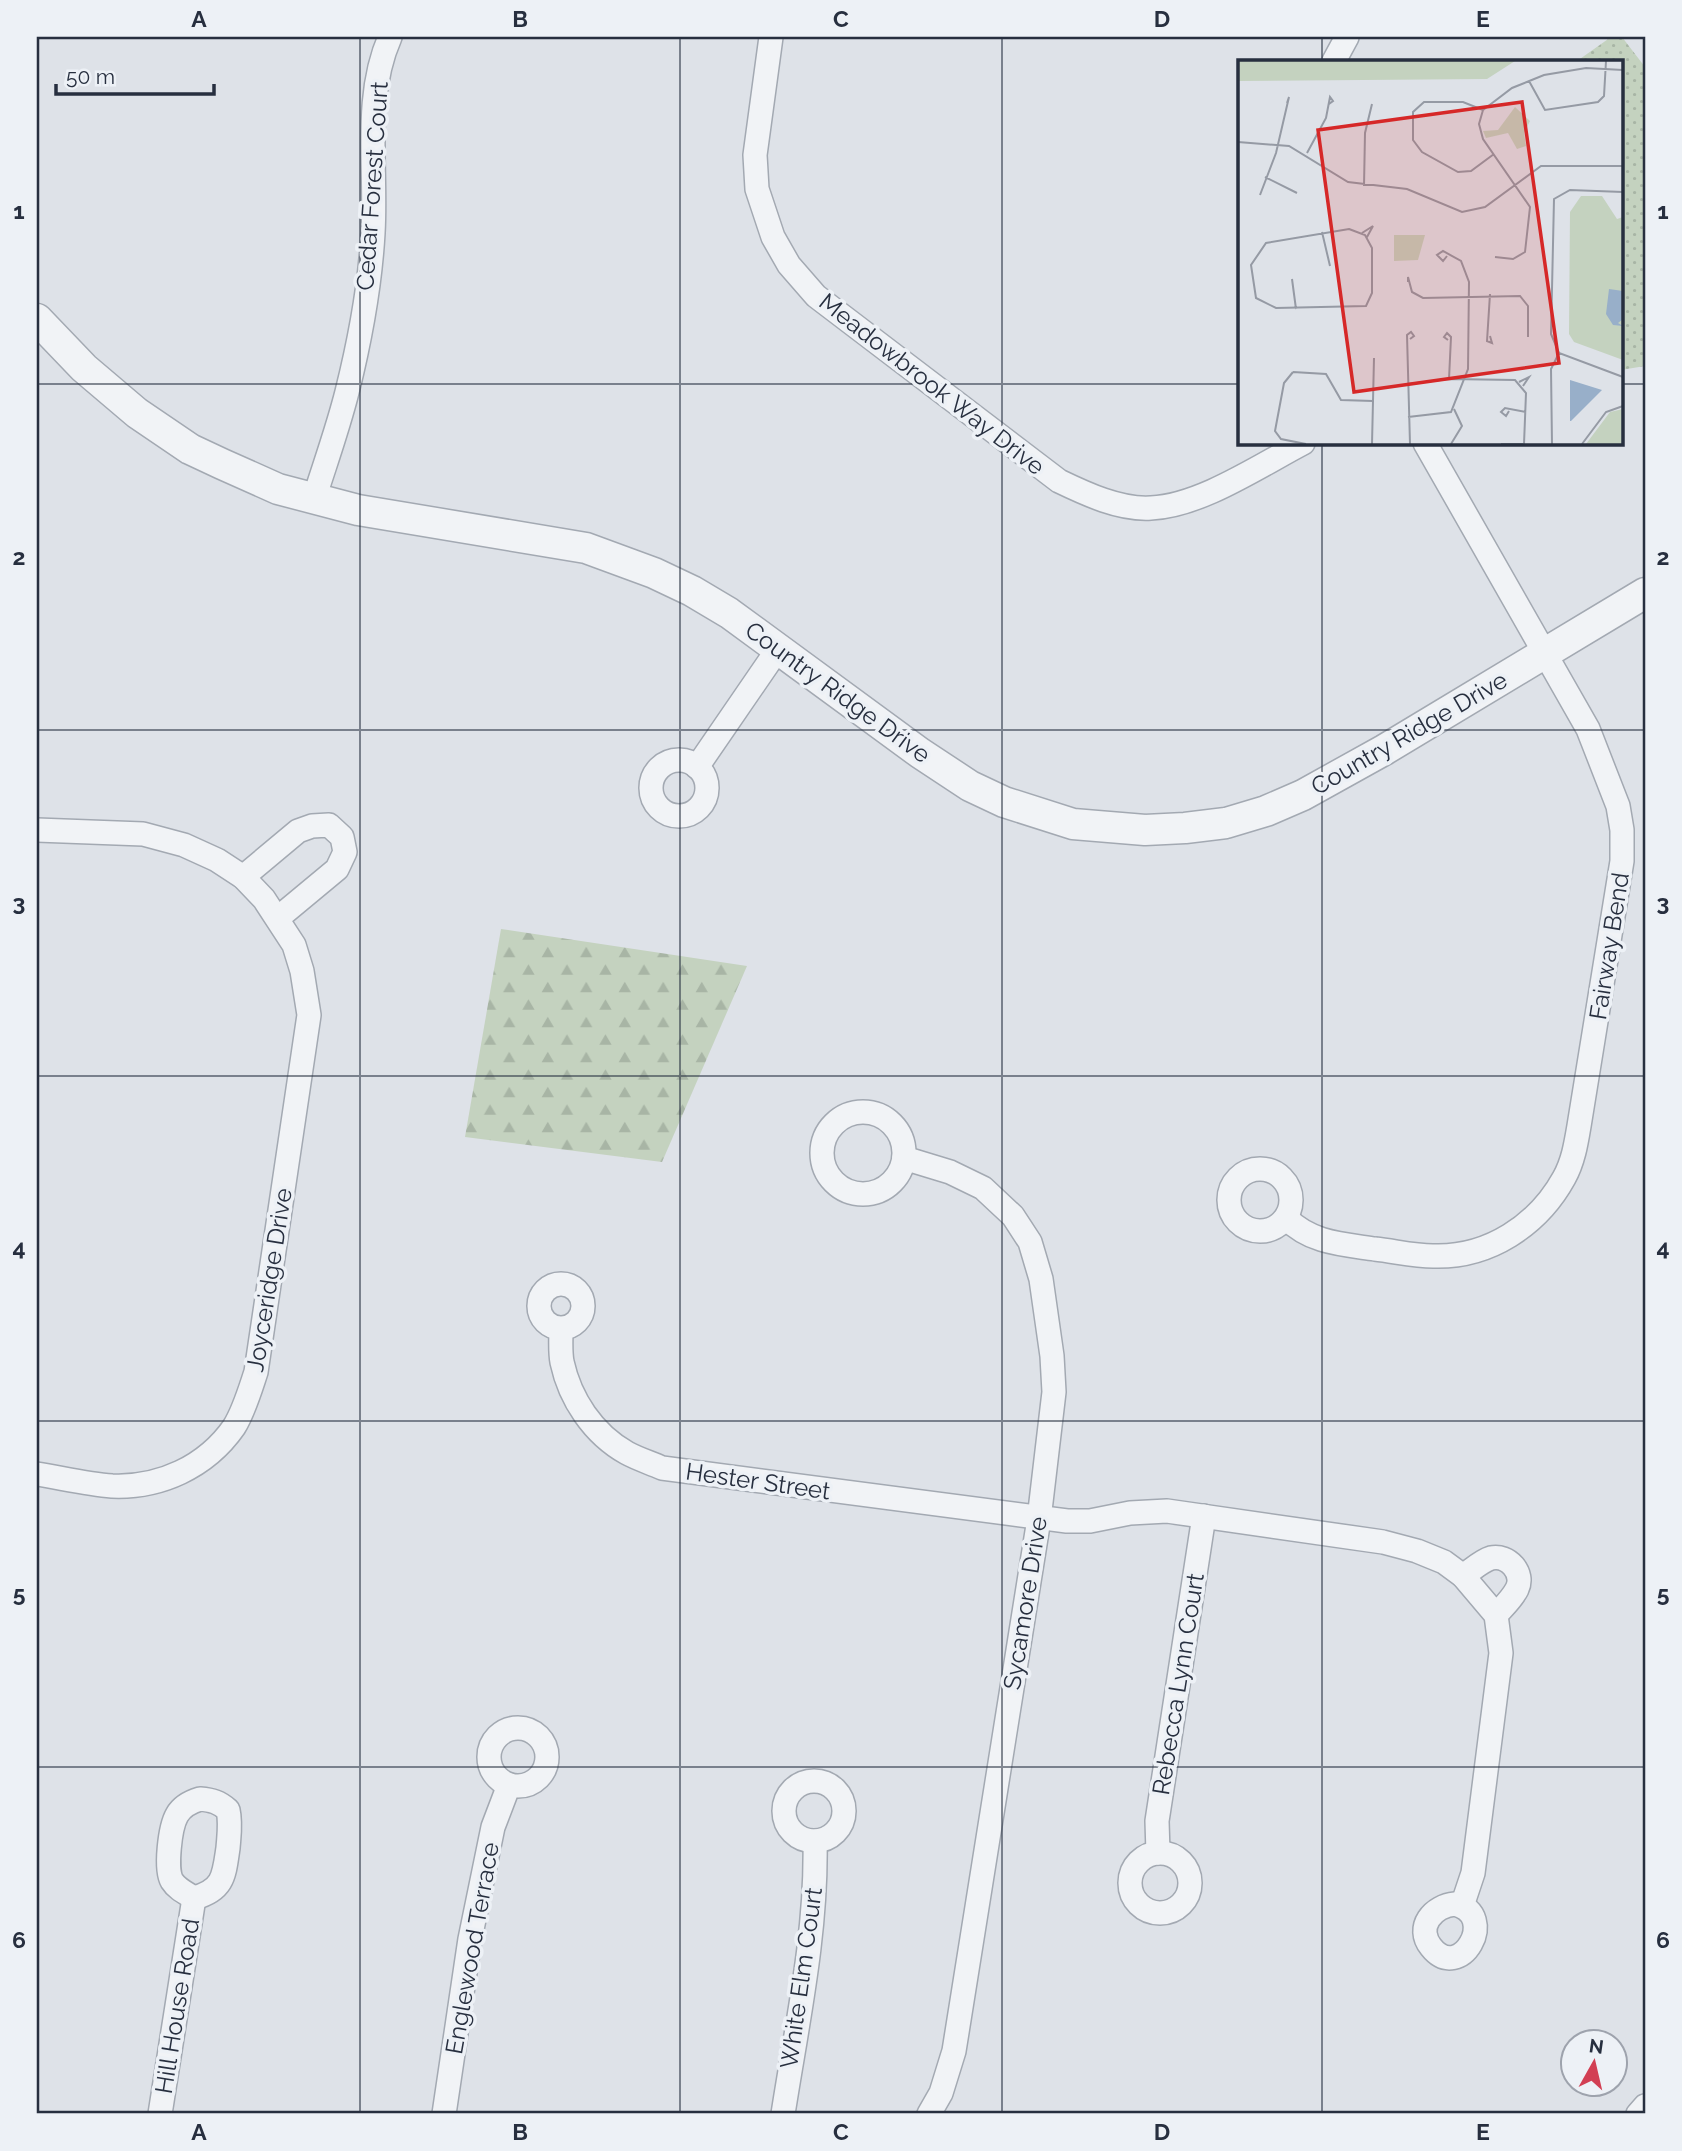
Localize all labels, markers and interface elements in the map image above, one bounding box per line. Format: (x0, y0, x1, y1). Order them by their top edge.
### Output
text: A (191, 5, 207, 32)
text: B (512, 5, 528, 32)
text: C (833, 5, 849, 32)
text: D (1154, 5, 1170, 32)
text: E (1476, 5, 1490, 32)
scale bar (56, 52, 214, 96)
inset map (1238, 60, 1622, 444)
text: 50 m (66, 64, 115, 89)
street label: Cedar Forest Court (350, 80, 394, 292)
text: 1 (13, 197, 25, 224)
text: 1 (1657, 197, 1669, 224)
street label: Meadowbrook Way Drive (814, 287, 1050, 481)
text: 2 (13, 543, 25, 570)
text: 2 (1657, 543, 1669, 570)
street label: Country Ridge Drive (740, 615, 936, 769)
street label: Country Ridge Drive (1306, 665, 1512, 801)
street label: Fairway Bend (1583, 870, 1635, 1022)
text: 3 (13, 889, 25, 916)
text: 3 (1657, 889, 1669, 916)
street label: Joyceridge Drive (240, 1186, 298, 1374)
text: 4 (12, 1234, 26, 1261)
text: 4 (1656, 1234, 1670, 1261)
street label: Hester Street (684, 1457, 832, 1505)
street label: Sycamore Drive (997, 1514, 1053, 1692)
street label: Rebecca Lynn Court (1146, 1571, 1210, 1797)
text: 5 (13, 1580, 26, 1607)
text: 5 (1657, 1580, 1670, 1607)
street label: Englewood Terrace (439, 1840, 505, 2056)
street label: White Elm Court (774, 1885, 828, 2071)
street label: Hill House Road (149, 1916, 205, 2096)
text: 6 (12, 1926, 26, 1953)
text: 6 (1656, 1926, 1670, 1953)
north arrow (1560, 2028, 1630, 2098)
text: N (1588, 2034, 1605, 2058)
text: A (191, 2118, 207, 2145)
text: B (512, 2118, 528, 2145)
text: C (833, 2118, 849, 2145)
text: D (1154, 2118, 1170, 2145)
text: E (1476, 2118, 1490, 2145)

